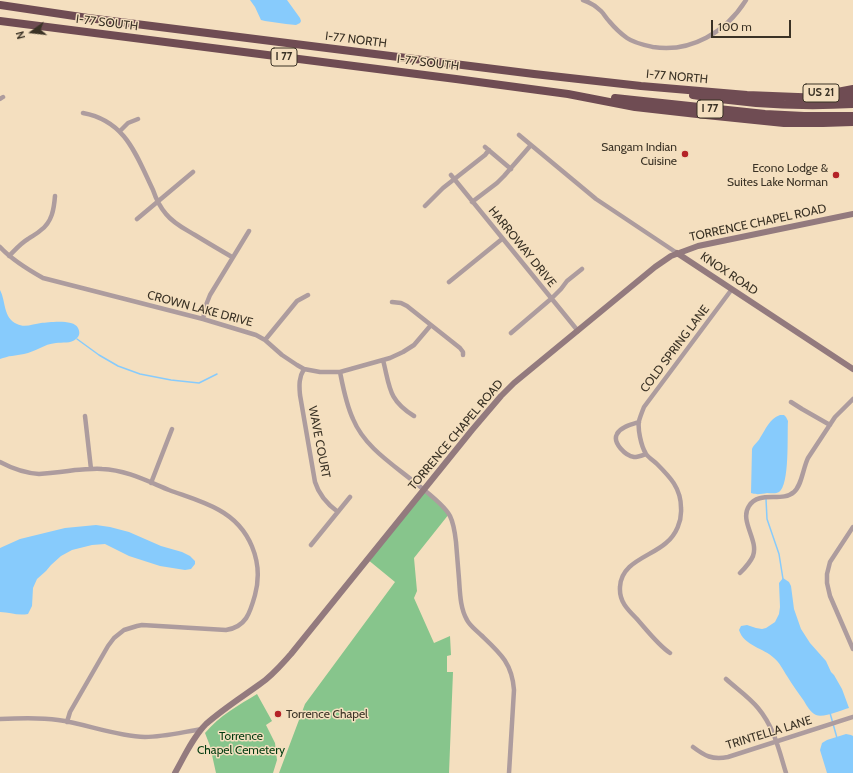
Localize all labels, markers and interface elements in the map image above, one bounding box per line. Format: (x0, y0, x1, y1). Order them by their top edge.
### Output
north arrow (12, 12, 52, 52)
street label: I-77 SOUTH (75, 12, 139, 34)
scale bar (713, 12, 793, 38)
text: 100 m (718, 19, 752, 34)
street label: I-77 NORTH (324, 29, 388, 51)
text: N (13, 30, 28, 41)
road number: I 77 (271, 48, 297, 66)
street label: I-77 SOUTH (396, 52, 460, 74)
street label: I-77 NORTH (645, 67, 709, 87)
road number: US 21 (803, 84, 839, 102)
road number: I 77 (697, 100, 723, 118)
place label: Sangam Indian Cuisine (601, 140, 677, 168)
marker: Sangam Indian Cuisine (680, 149, 690, 159)
place label: Econo Lodge & Suites Lake Norman (727, 161, 828, 189)
marker: Econo Lodge & Suites Lake Norman (831, 170, 841, 180)
street label: TORRENCE CHAPEL ROAD (688, 201, 828, 245)
street label: HARROWAY DRIVE (485, 204, 559, 290)
street label: KNOX ROAD (697, 249, 761, 299)
street label: CROWN LAKE DRIVE (146, 288, 254, 330)
street label: COLD SPRING LANE (637, 302, 713, 396)
street label: TORRENCE CHAPEL ROAD (406, 377, 506, 493)
street label: WAVE COURT (305, 405, 333, 479)
place label: Torrence Chapel (286, 707, 368, 721)
marker: Torrence Chapel (273, 709, 283, 719)
street label: TRINTELLA LANE (724, 713, 814, 753)
park label: Torrence Chapel Cemetery (197, 729, 285, 757)

